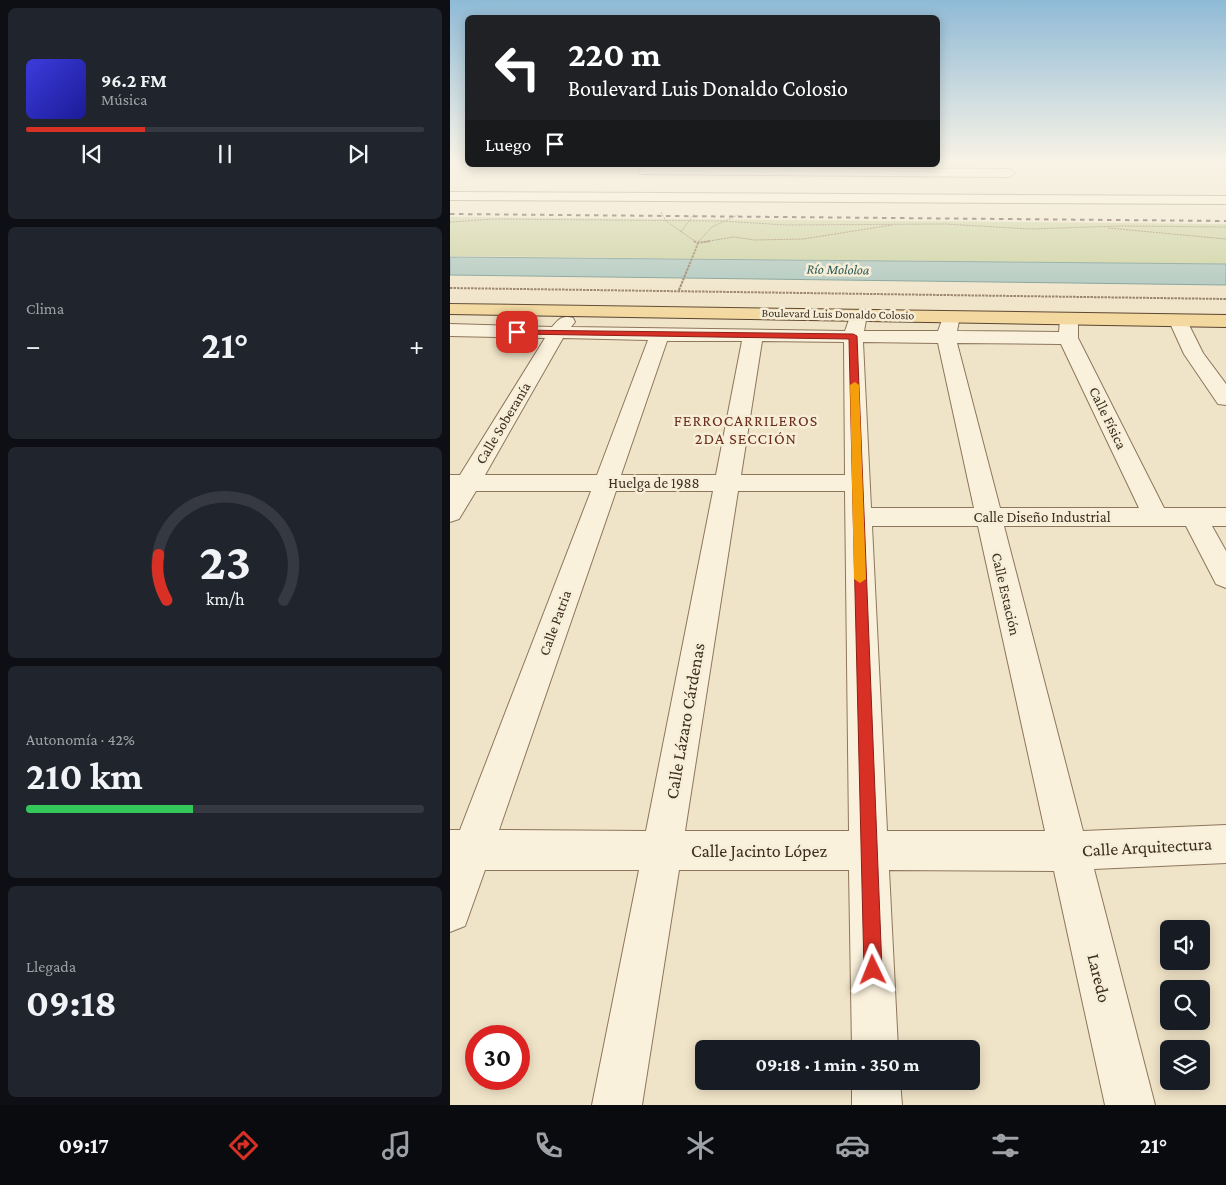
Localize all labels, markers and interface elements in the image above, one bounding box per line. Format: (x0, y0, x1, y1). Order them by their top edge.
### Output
icon: left (485, 35, 550, 100)
text: 220 m (568, 35, 661, 74)
text: 96.2 FM (101, 70, 167, 91)
text: Boulevard Luis Donaldo Colosio (568, 76, 848, 101)
text: Música (101, 91, 147, 108)
icon: arrive (541, 130, 569, 158)
text: Luego (485, 134, 531, 155)
icon: previous (78, 140, 106, 168)
icon: pause (211, 140, 239, 168)
icon: next (344, 140, 372, 168)
water label: Río Mololoa (806, 260, 870, 278)
text: Clima (26, 300, 64, 317)
street label: Boulevard Luis Donaldo Colosio (762, 306, 915, 322)
pin (496, 311, 538, 353)
icon: arrive (503, 318, 531, 346)
text: 21° (201, 324, 249, 366)
text: − (26, 330, 41, 361)
text: + (409, 330, 424, 361)
street label: Calle Soberanía (472, 379, 534, 467)
street label: Calle Física (1086, 384, 1130, 452)
district label: FERROCARRILEROS 2DA SECCIÓN (674, 412, 818, 447)
street label: Huelga de 1988 (608, 475, 700, 492)
street label: Calle Diseño Industrial (973, 509, 1111, 525)
text: 23 (199, 532, 251, 590)
street label: Calle Estación (989, 551, 1023, 637)
street label: Calle Patria (536, 588, 574, 658)
text: km/h (206, 589, 245, 609)
street label: Calle Lázaro Cárdenas (661, 641, 709, 801)
text: Autonomía · 42% (26, 731, 135, 748)
text: 210 km (26, 755, 143, 797)
street label: Calle Arquitectura (1081, 834, 1213, 860)
street label: Calle Jacinto López (691, 841, 827, 861)
map controls (1160, 920, 1210, 1090)
button: sound (1160, 920, 1210, 970)
position arrow (846, 943, 898, 995)
street label: Laredo (1083, 951, 1115, 1005)
text: Llegada (26, 958, 76, 975)
button: search (1160, 980, 1210, 1030)
text: 09:18 (26, 982, 117, 1024)
speed limit sign: 30 (465, 1025, 530, 1090)
button: layers (1160, 1040, 1210, 1090)
text: 09:18 · 1 min · 350 m (755, 1054, 920, 1075)
icon: directions (226, 1128, 261, 1163)
icon: music (379, 1128, 414, 1163)
icon: phone (531, 1128, 566, 1163)
icon: climate (683, 1128, 718, 1163)
icon: car (835, 1128, 870, 1163)
icon: filters (988, 1128, 1023, 1163)
text: 09:17 (59, 1133, 109, 1158)
text: 21° (1140, 1133, 1167, 1158)

